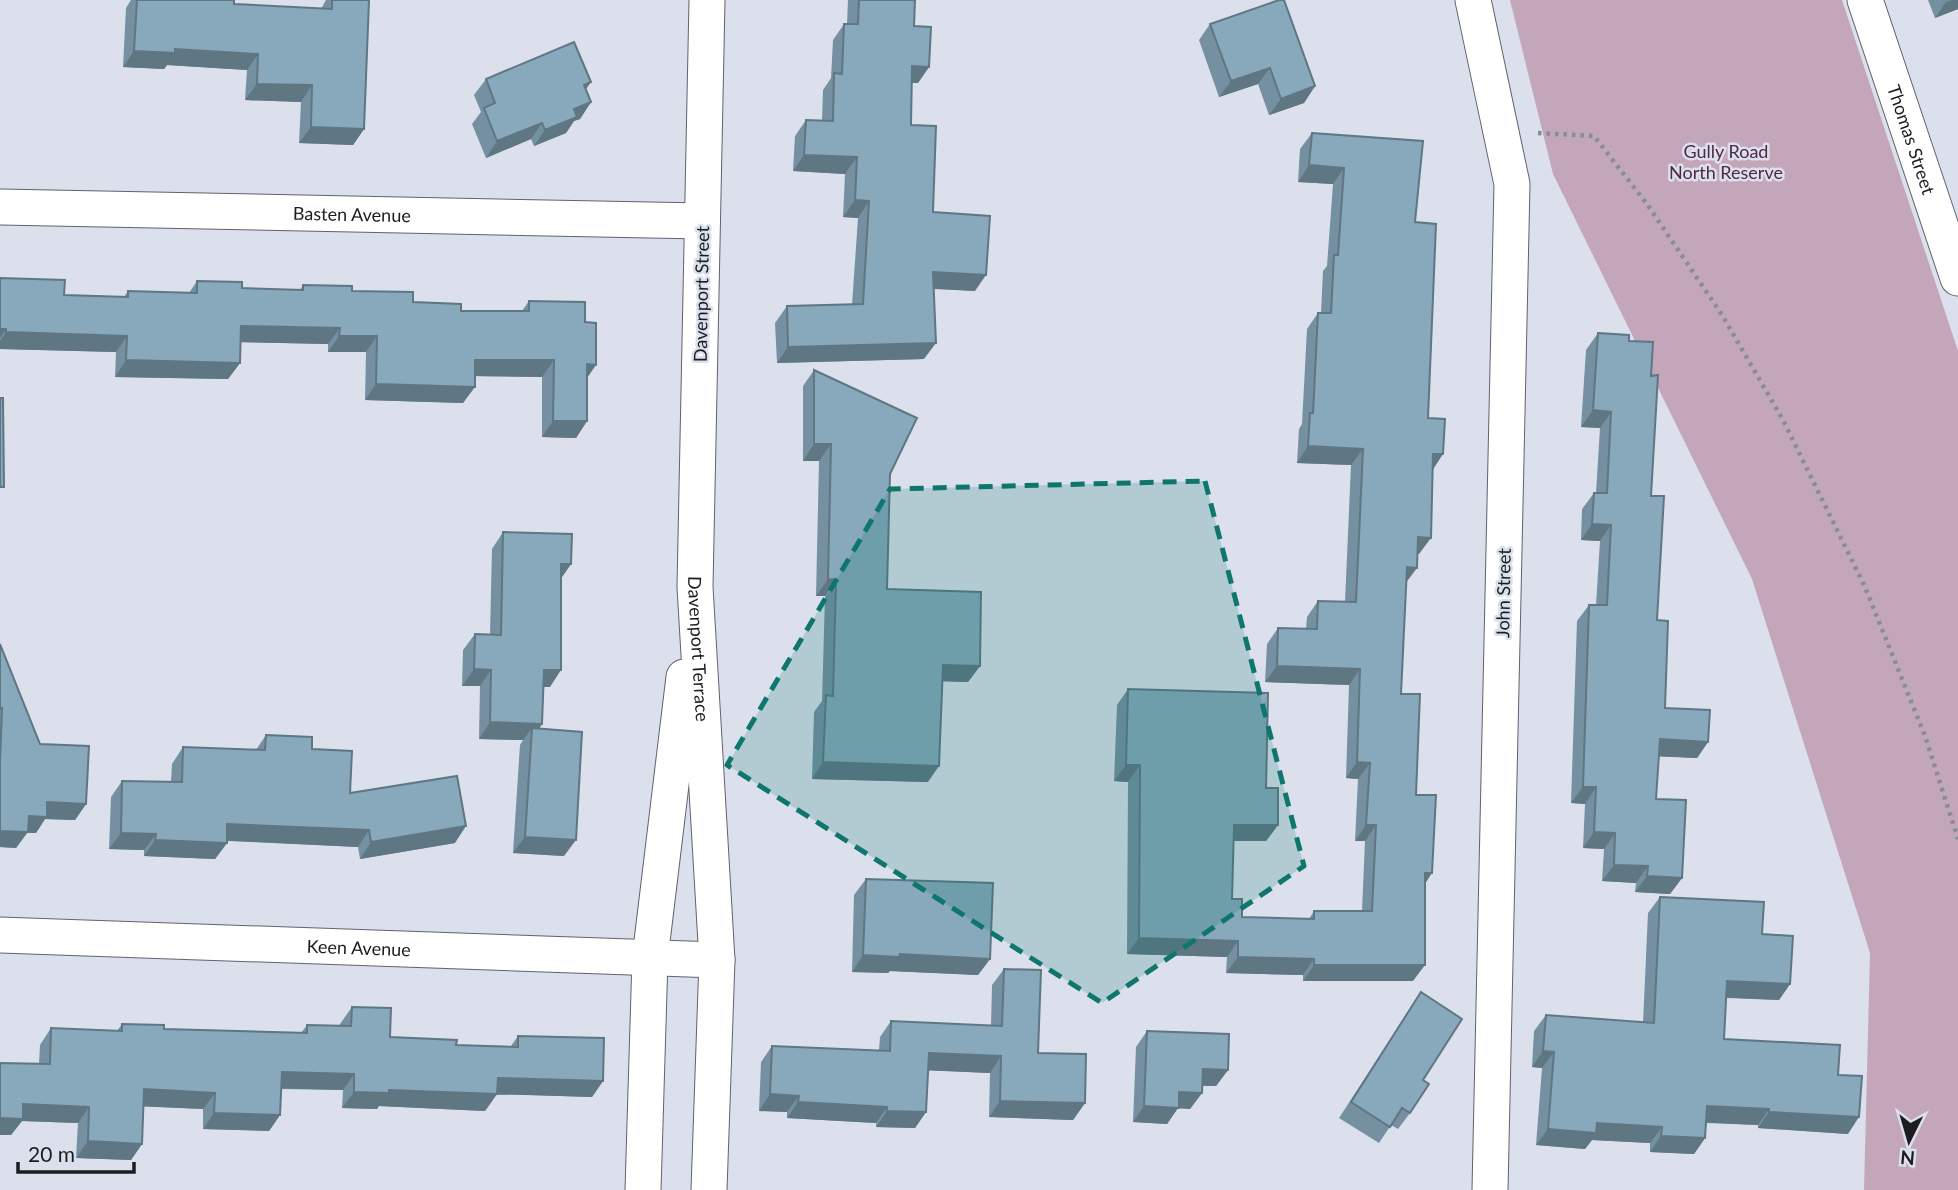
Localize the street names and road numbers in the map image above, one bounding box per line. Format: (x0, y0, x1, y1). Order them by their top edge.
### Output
street label: Thomas Street (1883, 82, 1940, 198)
street label: Basten Avenue (293, 202, 411, 226)
street label: Davenport Street (689, 225, 713, 362)
street label: John Street (1491, 547, 1515, 638)
street label: Davenport Terrace (684, 576, 714, 722)
street label: Keen Avenue (306, 935, 411, 960)

